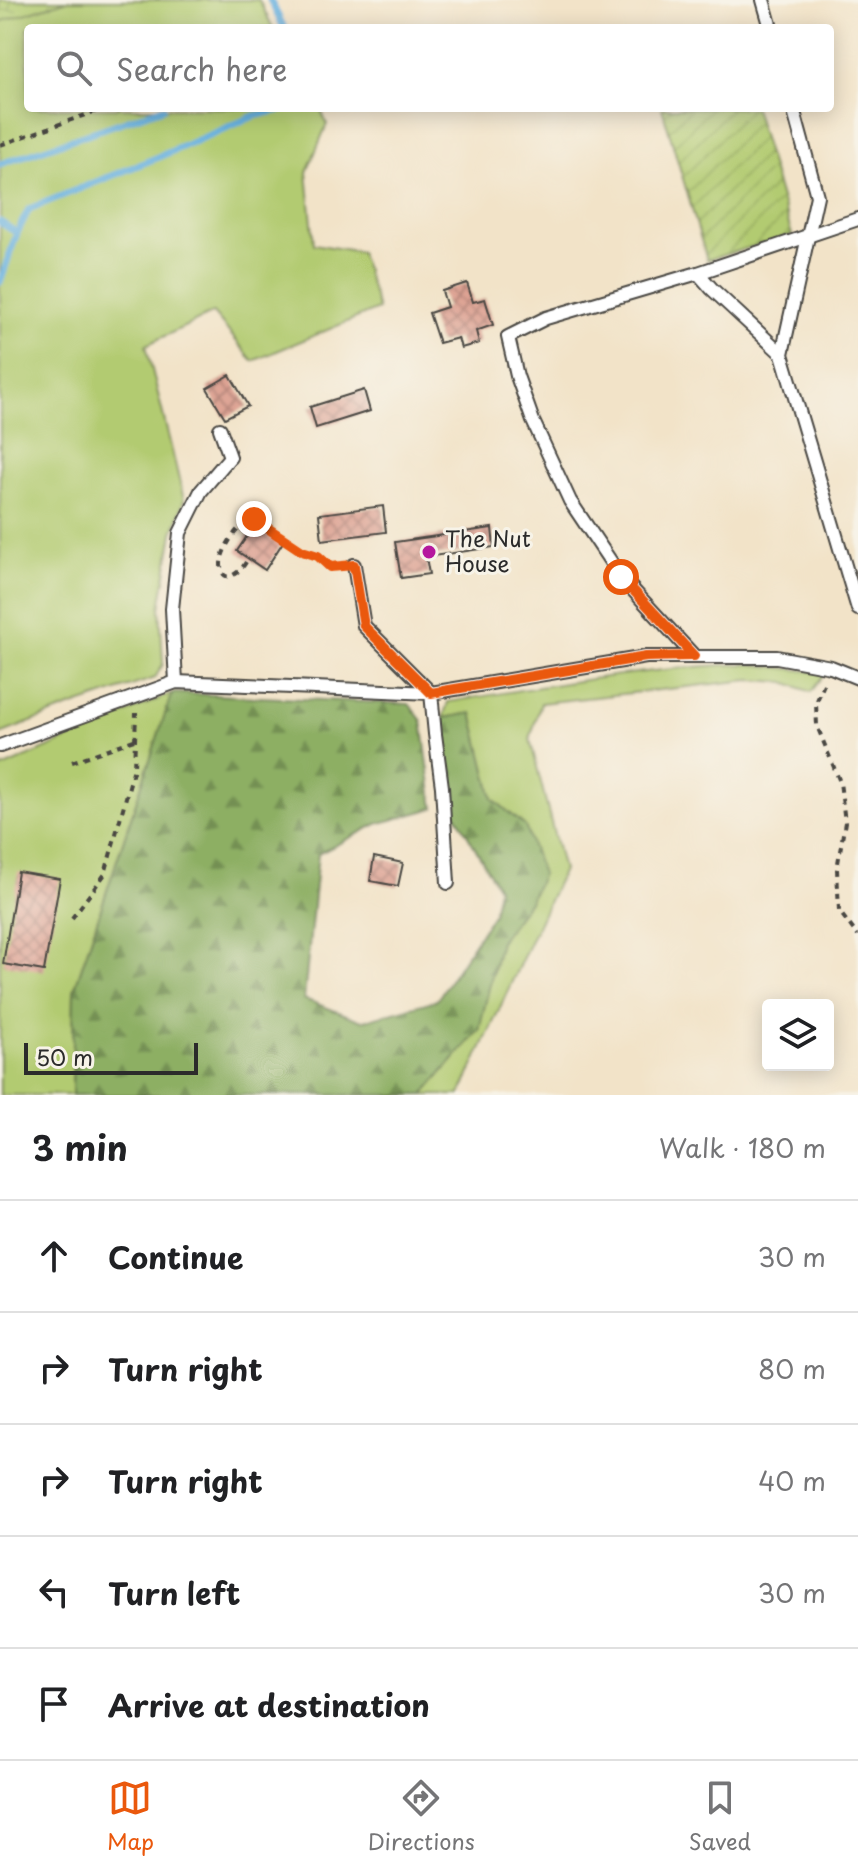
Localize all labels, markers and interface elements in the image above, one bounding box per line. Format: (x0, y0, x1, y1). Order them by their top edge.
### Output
search box (24, 24, 834, 112)
icon: search (52, 46, 96, 90)
text: Search here (116, 46, 288, 91)
route end (236, 501, 272, 537)
place label: The Nut House (445, 521, 531, 579)
marker: The Nut House (420, 543, 438, 561)
route start (603, 559, 639, 595)
map controls (762, 999, 834, 1071)
button: layers (762, 999, 834, 1071)
scale bar (24, 1039, 198, 1075)
text: 50 m (36, 1040, 93, 1073)
text: 3 min (32, 1121, 128, 1173)
text: Walk · 180 m (659, 1128, 826, 1167)
icon: ahead (32, 1234, 76, 1278)
text: Continue (108, 1234, 243, 1279)
text: 30 m (758, 1237, 826, 1276)
icon: right (32, 1346, 76, 1390)
text: Turn right (108, 1346, 263, 1391)
text: 80 m (758, 1349, 826, 1388)
icon: right (32, 1458, 76, 1502)
text: Turn right (108, 1458, 263, 1503)
text: 40 m (758, 1461, 826, 1500)
icon: left (32, 1570, 76, 1614)
text: Turn left (108, 1570, 240, 1615)
text: 30 m (758, 1573, 826, 1612)
icon: arrive (32, 1682, 76, 1726)
text: Arrive at destination (108, 1682, 430, 1727)
tab: Map (107, 1776, 154, 1857)
tab: Directions (368, 1776, 475, 1857)
tab: Saved (689, 1776, 751, 1857)

